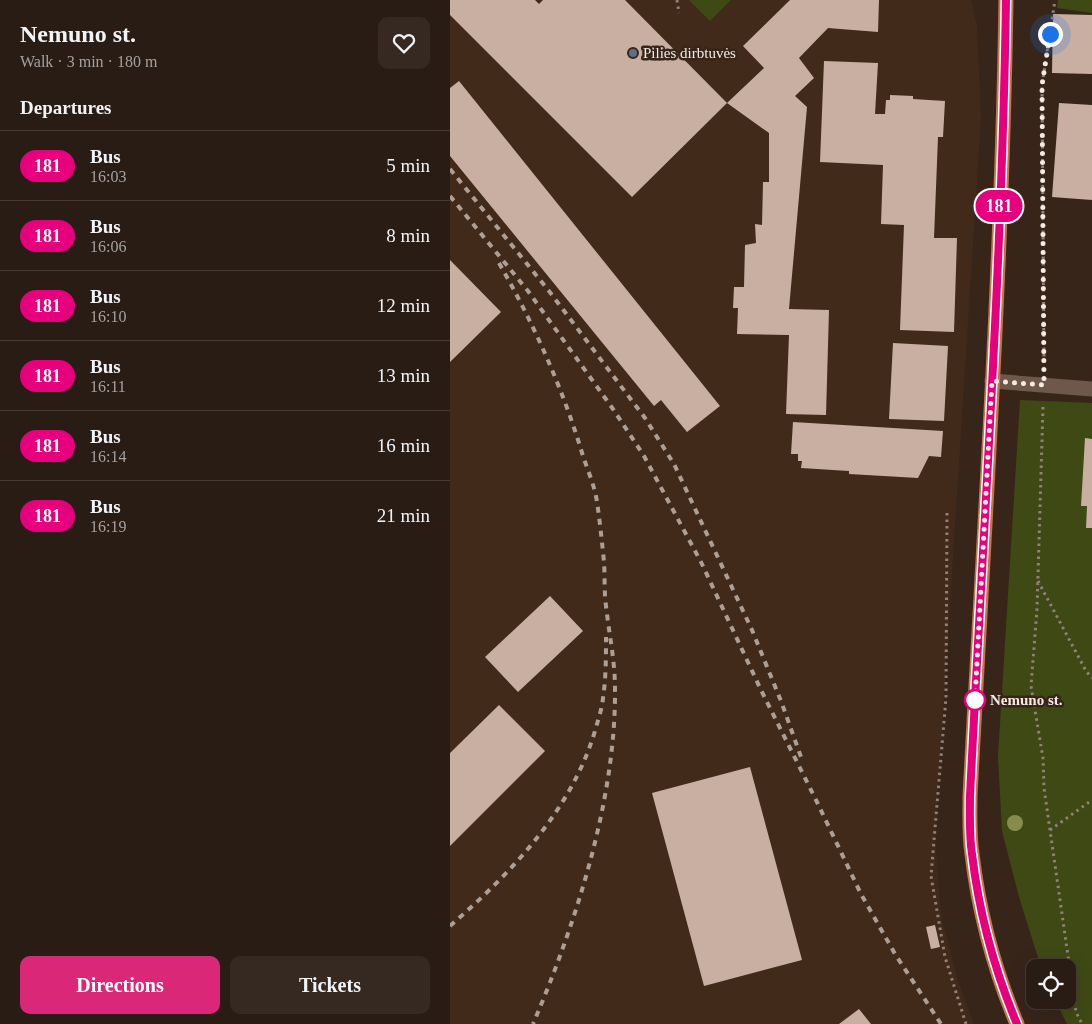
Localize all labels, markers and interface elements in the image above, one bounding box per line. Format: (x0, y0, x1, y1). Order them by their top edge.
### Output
button: heart (378, 17, 430, 69)
text: Nemuno st. (20, 21, 136, 47)
your location (1038, 22, 1063, 47)
place label: Pilies dirbtuvės (643, 45, 736, 61)
marker: Pilies dirbtuvės (627, 47, 639, 59)
text: Walk · 3 min · 180 m (20, 53, 157, 70)
text: Departures (20, 97, 111, 118)
text: Bus (90, 146, 121, 167)
text: 5 min (386, 155, 430, 176)
text: 181 (34, 156, 61, 176)
text: 16:03 (90, 168, 126, 185)
line badge: 181 (970, 190, 1028, 222)
text: 181 (986, 196, 1013, 216)
text: Bus (90, 216, 121, 237)
text: 8 min (386, 225, 430, 246)
text: 181 (34, 226, 61, 246)
text: 16:06 (90, 238, 126, 255)
text: Bus (90, 286, 121, 307)
text: 12 min (377, 295, 430, 316)
text: 181 (34, 296, 61, 316)
text: 16:10 (90, 308, 126, 325)
text: Bus (90, 356, 121, 377)
text: 13 min (377, 365, 430, 386)
text: 181 (34, 366, 61, 386)
text: 16:11 (90, 378, 126, 395)
text: Bus (90, 426, 121, 447)
text: 16 min (377, 435, 430, 456)
text: 181 (34, 436, 61, 456)
text: 16:14 (90, 448, 126, 465)
text: Bus (90, 496, 121, 517)
text: 21 min (377, 505, 430, 526)
text: 181 (34, 506, 61, 526)
text: 16:19 (90, 518, 126, 535)
marker: Nemuno st. (964, 689, 986, 711)
place label: Nemuno st. (990, 692, 1063, 708)
button: Directions (20, 956, 220, 1014)
button: Tickets (230, 956, 430, 1014)
map controls (1026, 959, 1076, 1009)
button: locate (1026, 959, 1076, 1009)

